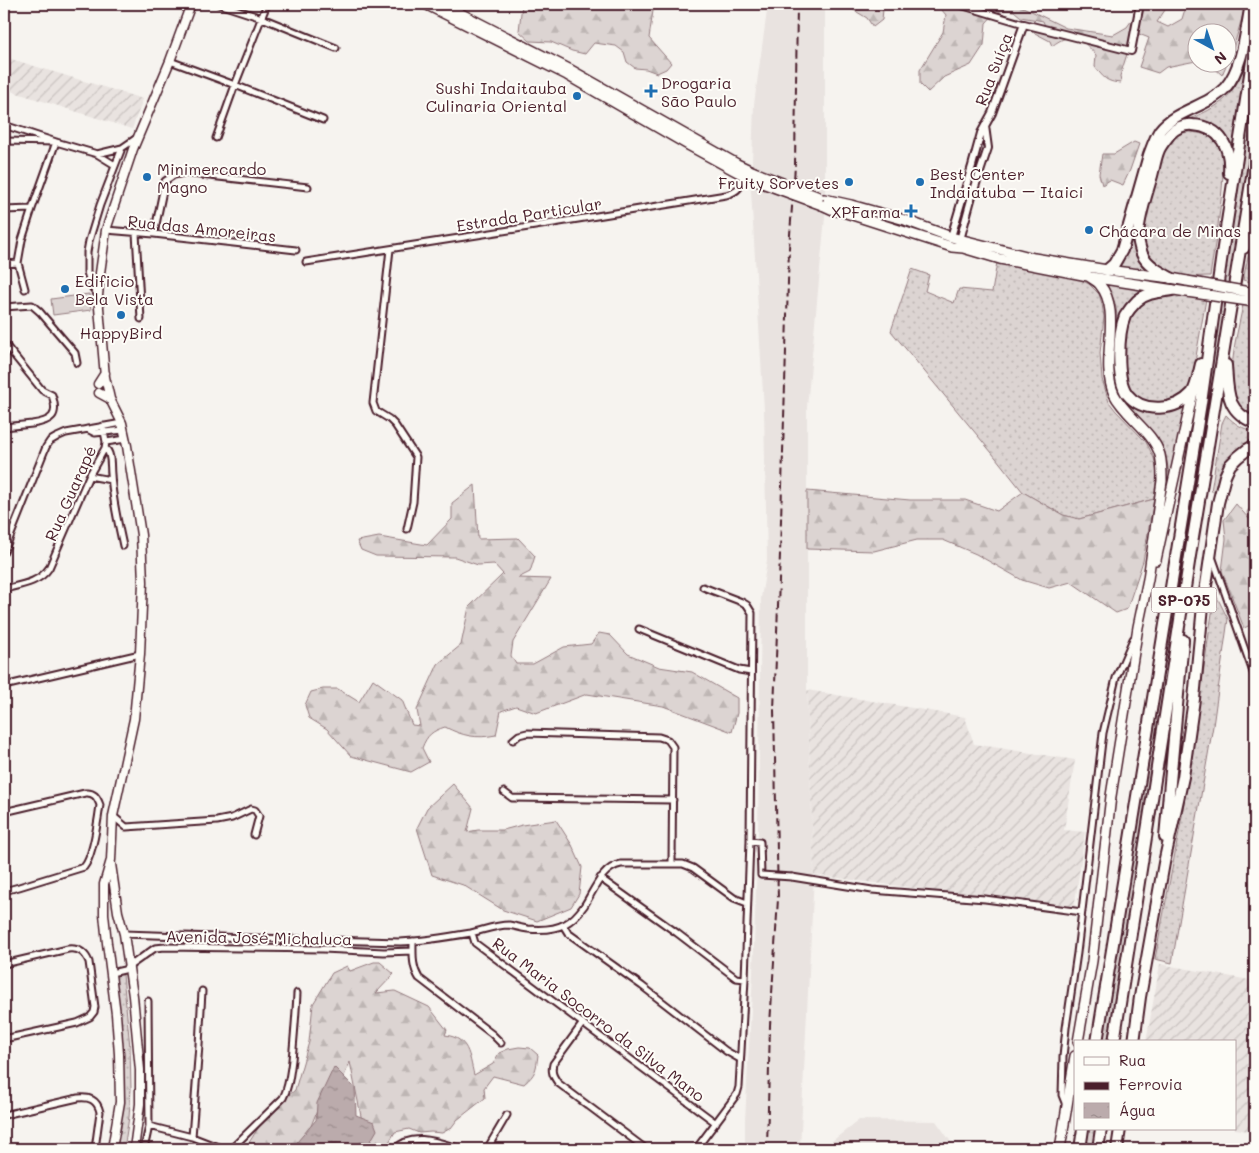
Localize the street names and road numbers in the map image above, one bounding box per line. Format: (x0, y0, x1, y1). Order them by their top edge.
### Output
street label: Rua Suíça (970, 30, 1016, 108)
street label: Estrada Particular (455, 192, 603, 236)
street label: Rua das Amoreiras (127, 210, 277, 246)
street label: Rua Guarapé (40, 442, 100, 544)
road number: SP-075 (1152, 588, 1216, 612)
street label: Avenida José Michaluca (166, 925, 352, 949)
street label: Rua Maria Socorro da Silva Mano (489, 932, 709, 1106)

